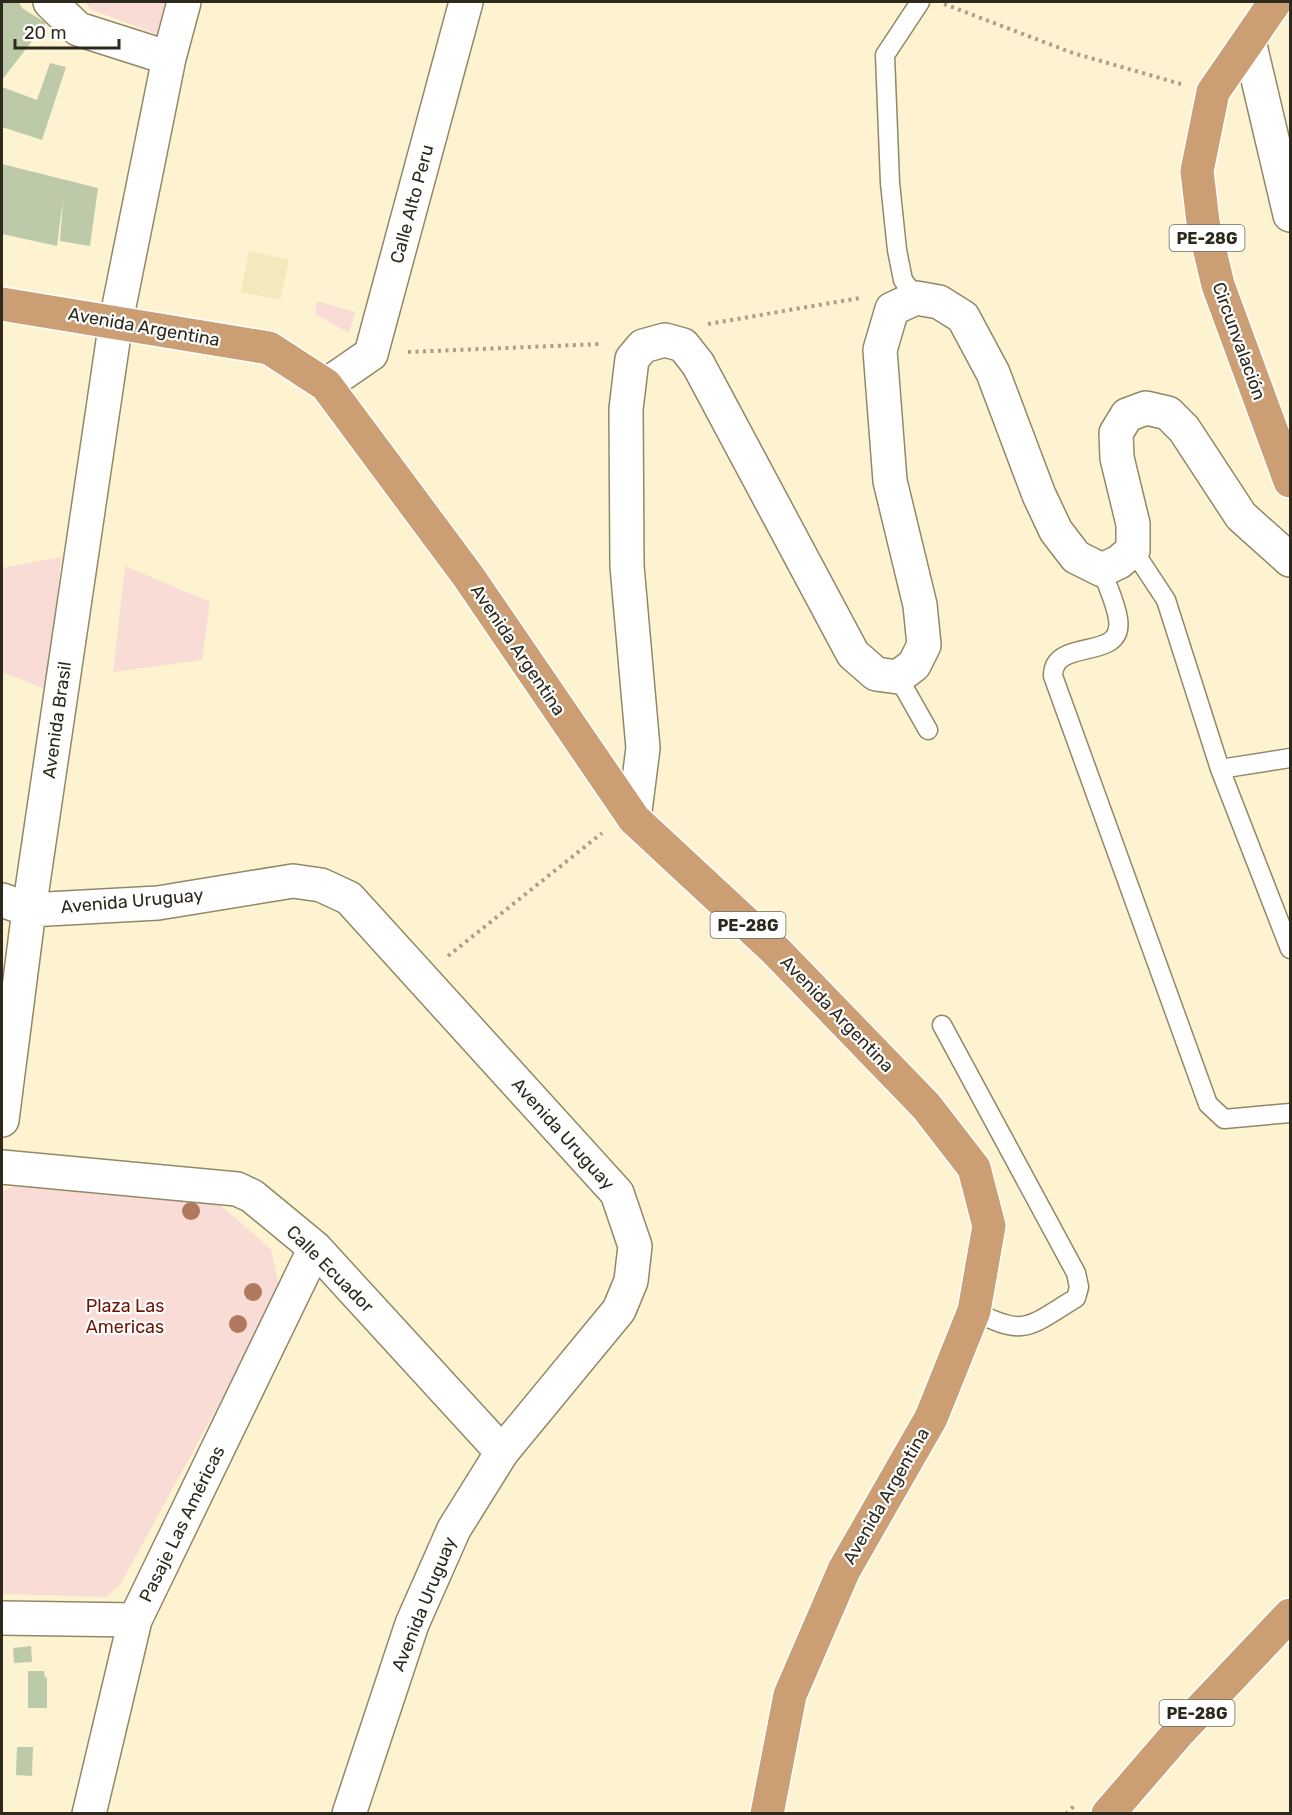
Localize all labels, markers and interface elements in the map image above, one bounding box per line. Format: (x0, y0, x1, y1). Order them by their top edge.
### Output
scale bar (15, 12, 118, 50)
text: 20 m (24, 22, 66, 44)
street label: Calle Alto Peru (386, 142, 438, 266)
road number: PE-28G (1170, 225, 1244, 251)
street label: Circunvalación (1207, 279, 1271, 403)
street label: Avenida Argentina (66, 303, 222, 351)
street label: Avenida Argentina (466, 580, 570, 720)
street label: Avenida Brasil (38, 660, 76, 780)
street label: Avenida Uruguay (60, 884, 204, 918)
road number: PE-28G (710, 912, 786, 938)
street label: Avenida Argentina (776, 951, 898, 1077)
street label: Avenida Uruguay (507, 1073, 619, 1195)
street label: Calle Ecuador (282, 1221, 378, 1317)
park label: Plaza Las Americas (86, 1295, 164, 1338)
street label: Avenida Argentina (838, 1424, 934, 1568)
street label: Pasaje Las Américas (135, 1442, 229, 1606)
street label: Avenida Uruguay (387, 1533, 461, 1674)
road number: PE-28G (1160, 1700, 1234, 1726)

